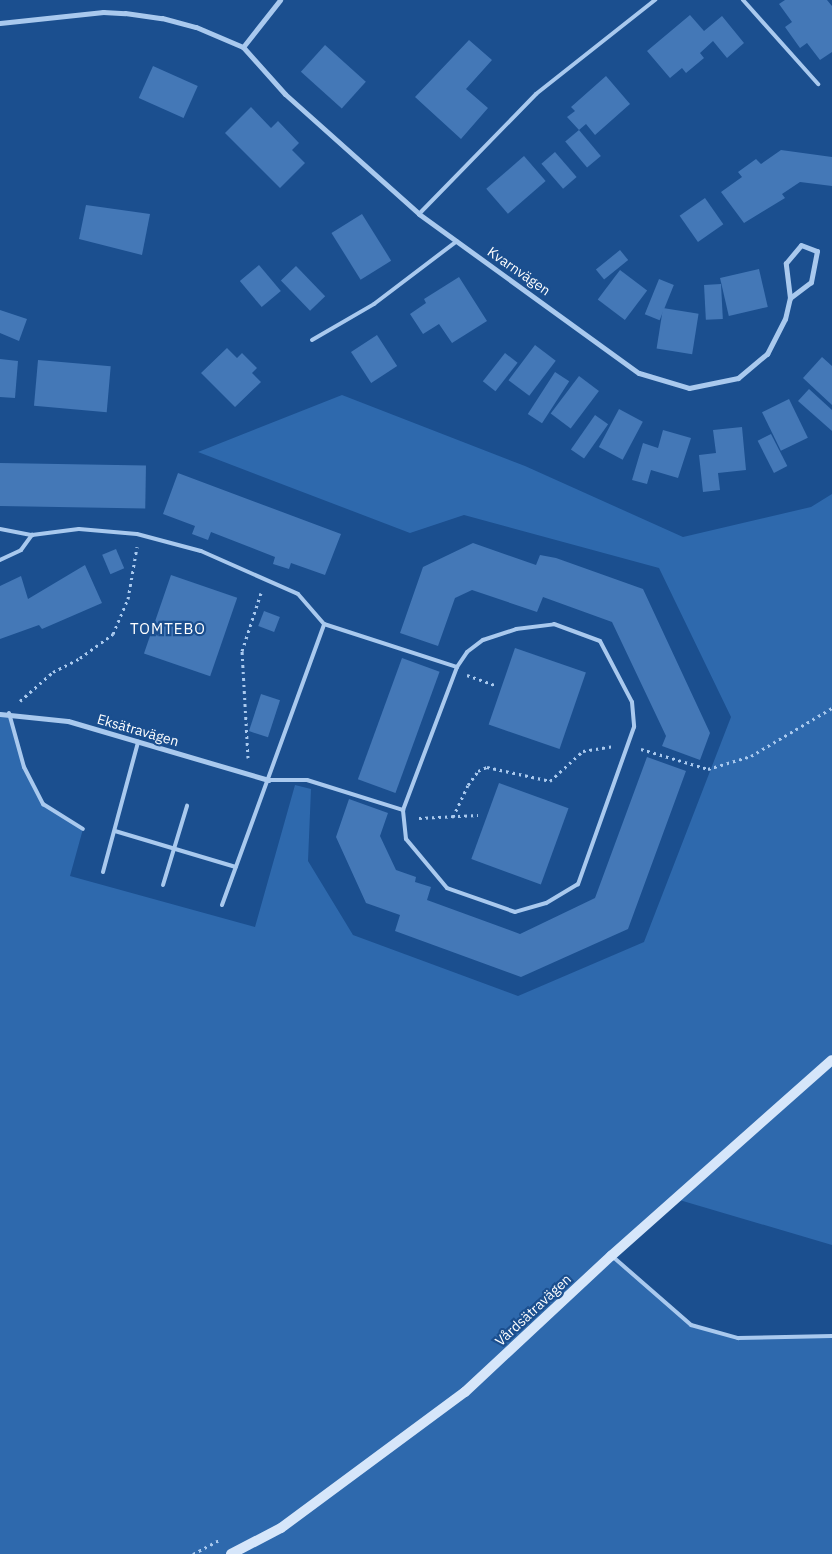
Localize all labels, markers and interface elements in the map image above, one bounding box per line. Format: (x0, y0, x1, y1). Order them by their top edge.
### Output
street label: Kvarnvägen (484, 243, 554, 299)
district label: TOMTEBO (129, 620, 207, 638)
street label: Eksätravägen (95, 710, 181, 750)
street label: Vårdsätravägen (492, 1271, 574, 1349)

